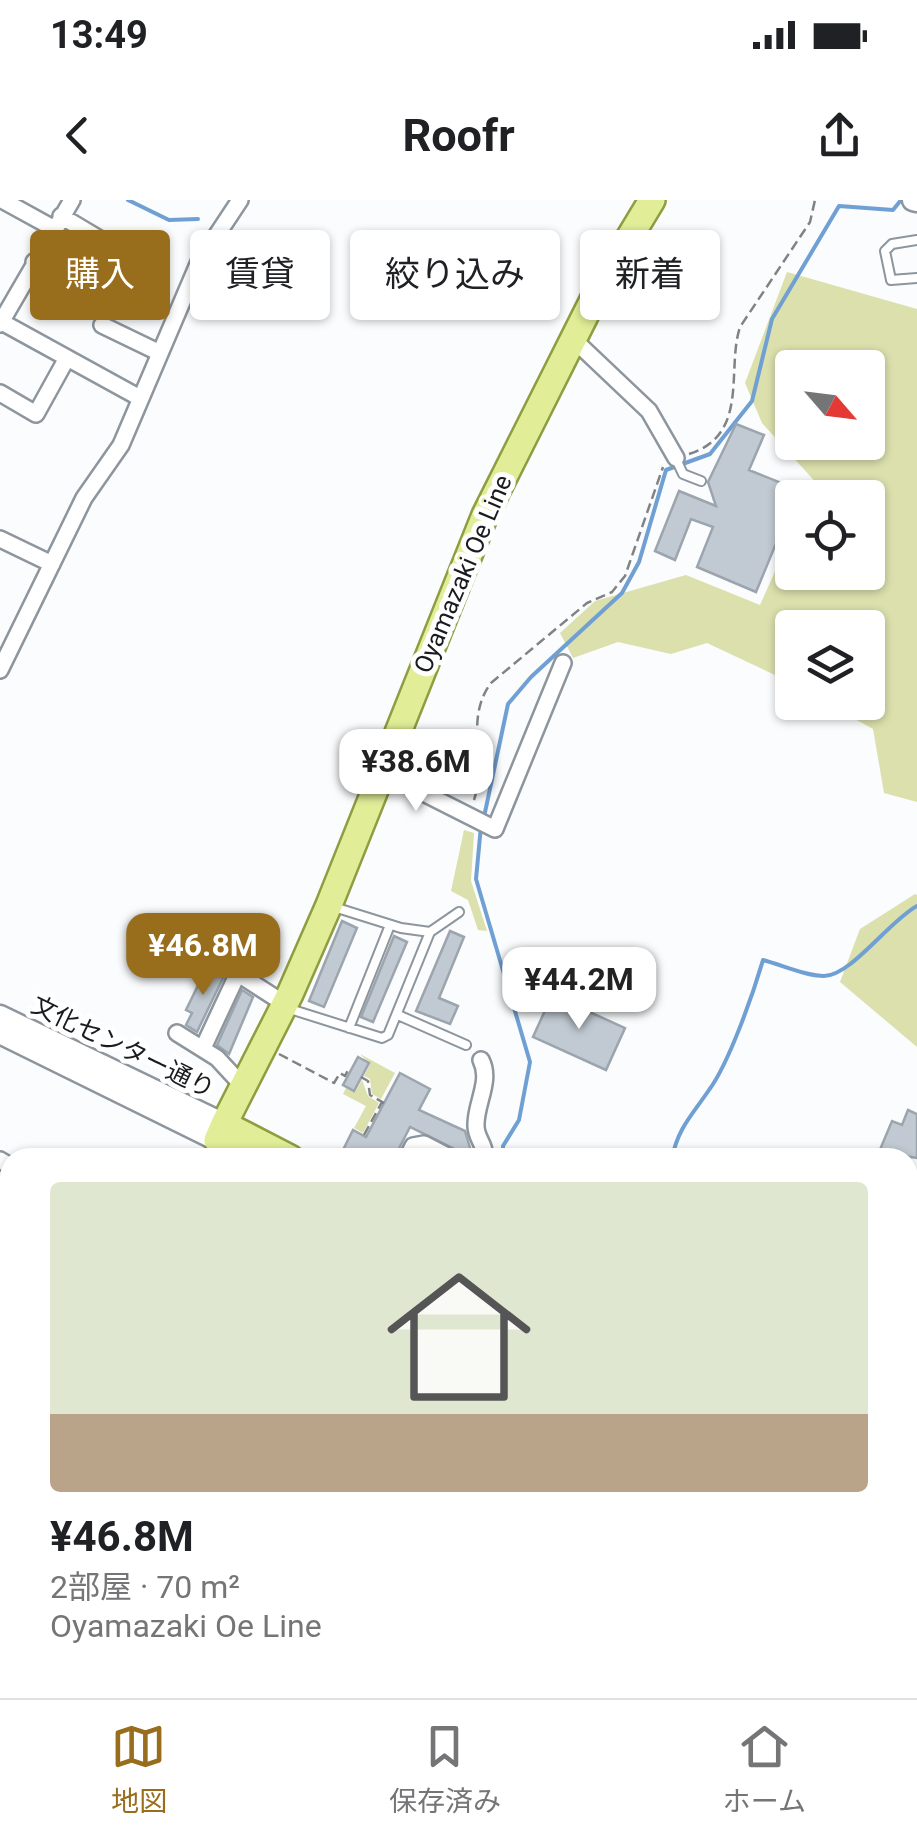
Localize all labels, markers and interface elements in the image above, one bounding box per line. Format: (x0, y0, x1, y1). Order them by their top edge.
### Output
text: 13:49 (50, 13, 148, 57)
icon: back (50, 108, 105, 163)
icon: share (812, 108, 867, 163)
text: Roofr (402, 109, 515, 162)
chip: 購入 (30, 230, 170, 320)
chip: 賃貸 (190, 230, 330, 320)
chip: 絞り込み (350, 230, 560, 320)
chip: 新着 (580, 230, 720, 320)
north arrow (775, 350, 885, 460)
map controls (775, 350, 885, 720)
street label: Oyamazaki Oe Line (408, 471, 518, 677)
button: locate (775, 480, 885, 590)
button: layers (775, 610, 885, 720)
pin: ¥38.6M (335, 729, 497, 814)
text: ¥38.6M (361, 742, 471, 780)
pin: ¥46.8M (122, 913, 284, 998)
text: ¥46.8M (148, 926, 258, 964)
pin: ¥44.2M (498, 947, 660, 1032)
text: ¥44.2M (524, 960, 634, 998)
street label: 文化センター通り (27, 990, 219, 1104)
icon: home (369, 1247, 549, 1427)
text: ¥46.8M (50, 1512, 194, 1561)
text: 2部屋 · 70 m² (50, 1568, 240, 1606)
text: Oyamazaki Oe Line (50, 1607, 322, 1645)
tab: 地図 (111, 1719, 167, 1819)
tab: 保存済み (389, 1719, 501, 1819)
tab: ホーム (723, 1719, 806, 1819)

